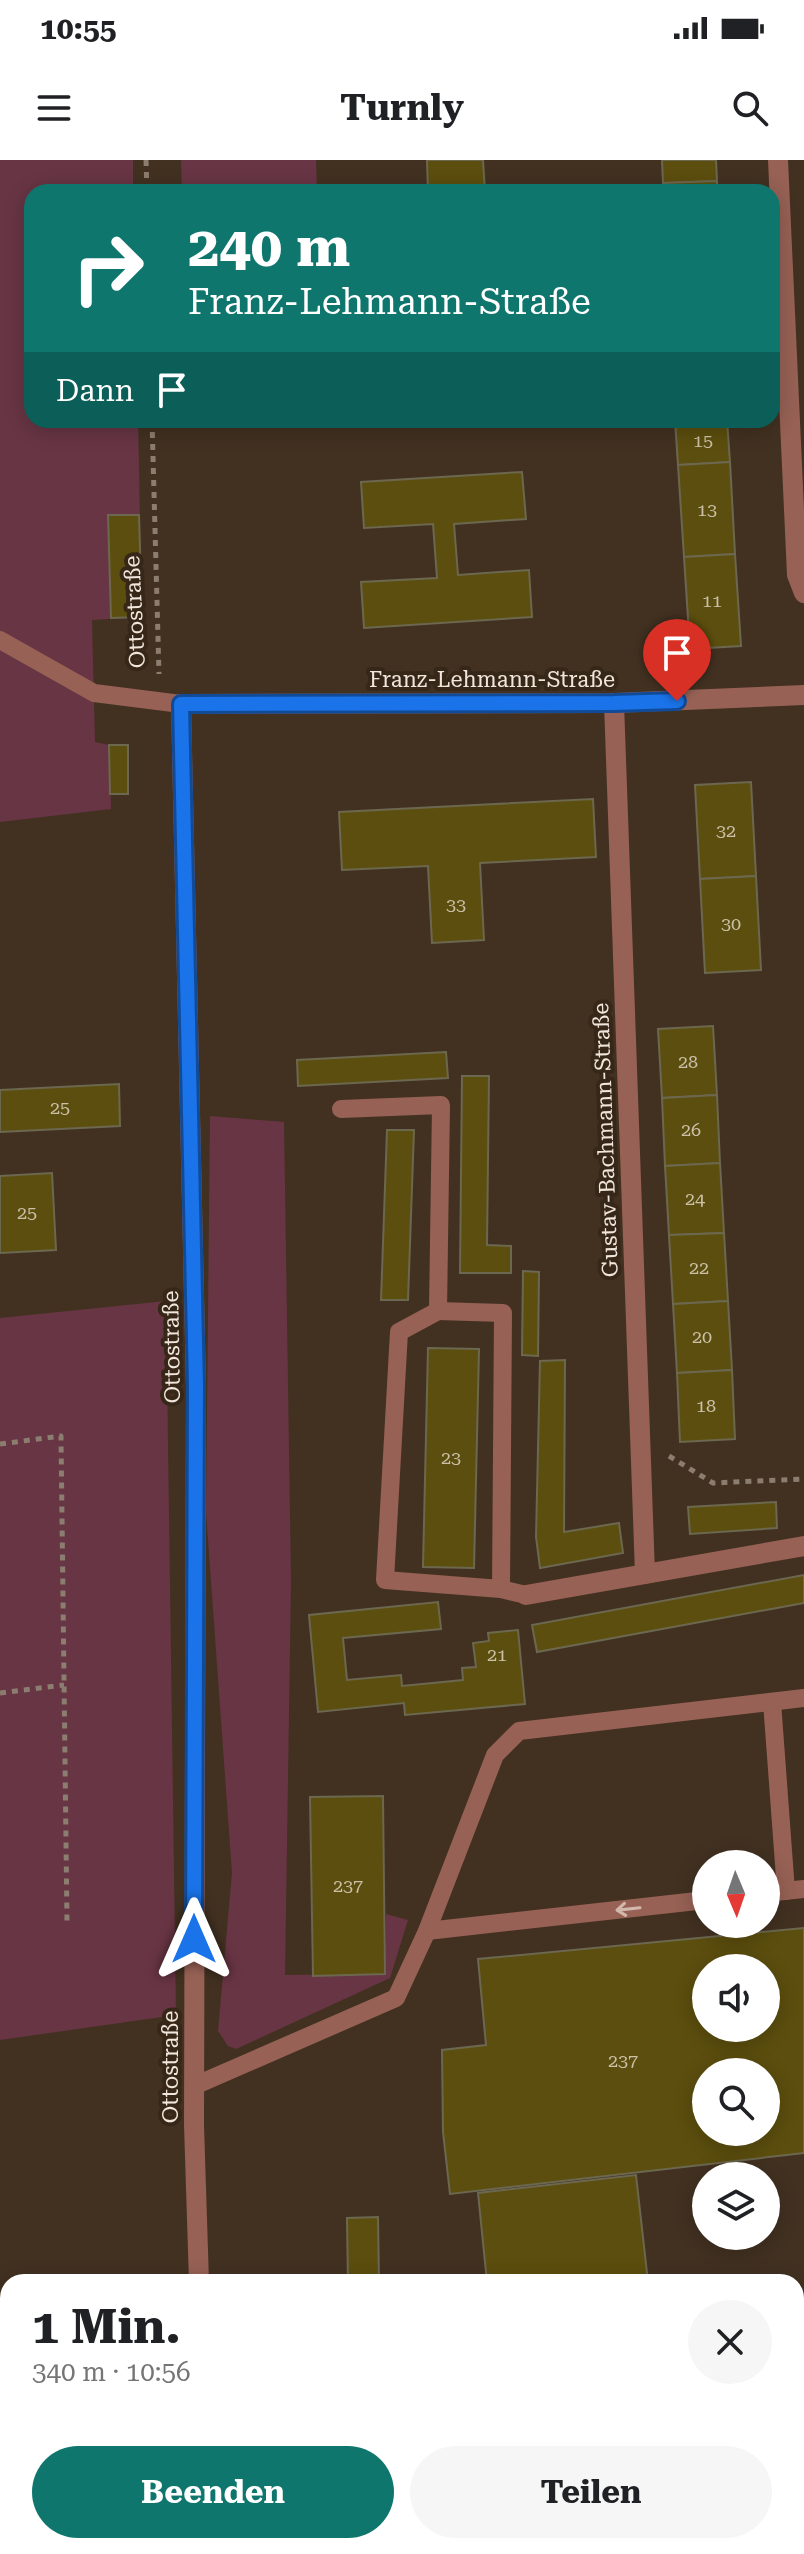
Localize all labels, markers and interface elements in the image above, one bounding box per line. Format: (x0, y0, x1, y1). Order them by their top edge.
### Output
text: 10:55 (40, 11, 117, 46)
icon: menu (32, 86, 76, 130)
icon: search (728, 86, 772, 130)
text: Turnly (340, 87, 464, 129)
text: 240 m (188, 214, 350, 280)
icon: right (56, 216, 160, 320)
text: Franz-Lehmann-Straße (188, 281, 591, 323)
icon: arrive (150, 368, 194, 412)
text: Dann (56, 373, 134, 408)
house number: 15 (693, 430, 713, 451)
house number: 13 (697, 499, 717, 520)
street label: Ottostraße (119, 555, 150, 669)
house number: 11 (702, 590, 722, 611)
pin (643, 619, 711, 701)
icon: arrive (655, 631, 699, 675)
street label: Franz-Lehmann-Straße (369, 667, 615, 692)
house number: 32 (716, 820, 736, 841)
house number: 33 (446, 894, 466, 915)
house number: 30 (721, 913, 741, 934)
street label: Gustav-Bachmann-Straße (588, 1002, 623, 1278)
house number: 28 (678, 1051, 698, 1072)
house number: 25 (50, 1097, 70, 1118)
house number: 26 (681, 1119, 701, 1140)
house number: 24 (685, 1188, 705, 1209)
house number: 25 (17, 1202, 37, 1223)
house number: 22 (689, 1257, 709, 1278)
street label: Ottostraße (158, 1290, 185, 1404)
house number: 20 (692, 1326, 712, 1347)
house number: 18 (696, 1395, 716, 1416)
house number: 23 (441, 1447, 461, 1468)
house number: 21 (487, 1644, 507, 1665)
north arrow (692, 1850, 780, 1938)
map controls (692, 1850, 780, 2250)
house number: 237 (333, 1875, 363, 1896)
position arrow (152, 1897, 236, 1981)
one-way arrow (616, 1901, 642, 1916)
button: sound (692, 1954, 780, 2042)
street label: Ottostraße (158, 2011, 183, 2123)
house number: 237 (608, 2050, 638, 2071)
button: search (692, 2058, 780, 2146)
button: layers (692, 2162, 780, 2250)
text: 1 Min. (32, 2299, 181, 2355)
button: close (688, 2300, 772, 2384)
text: 340 m · 10:56 (32, 2357, 191, 2387)
button: Beenden (32, 2446, 394, 2538)
button: Teilen (410, 2446, 772, 2538)

